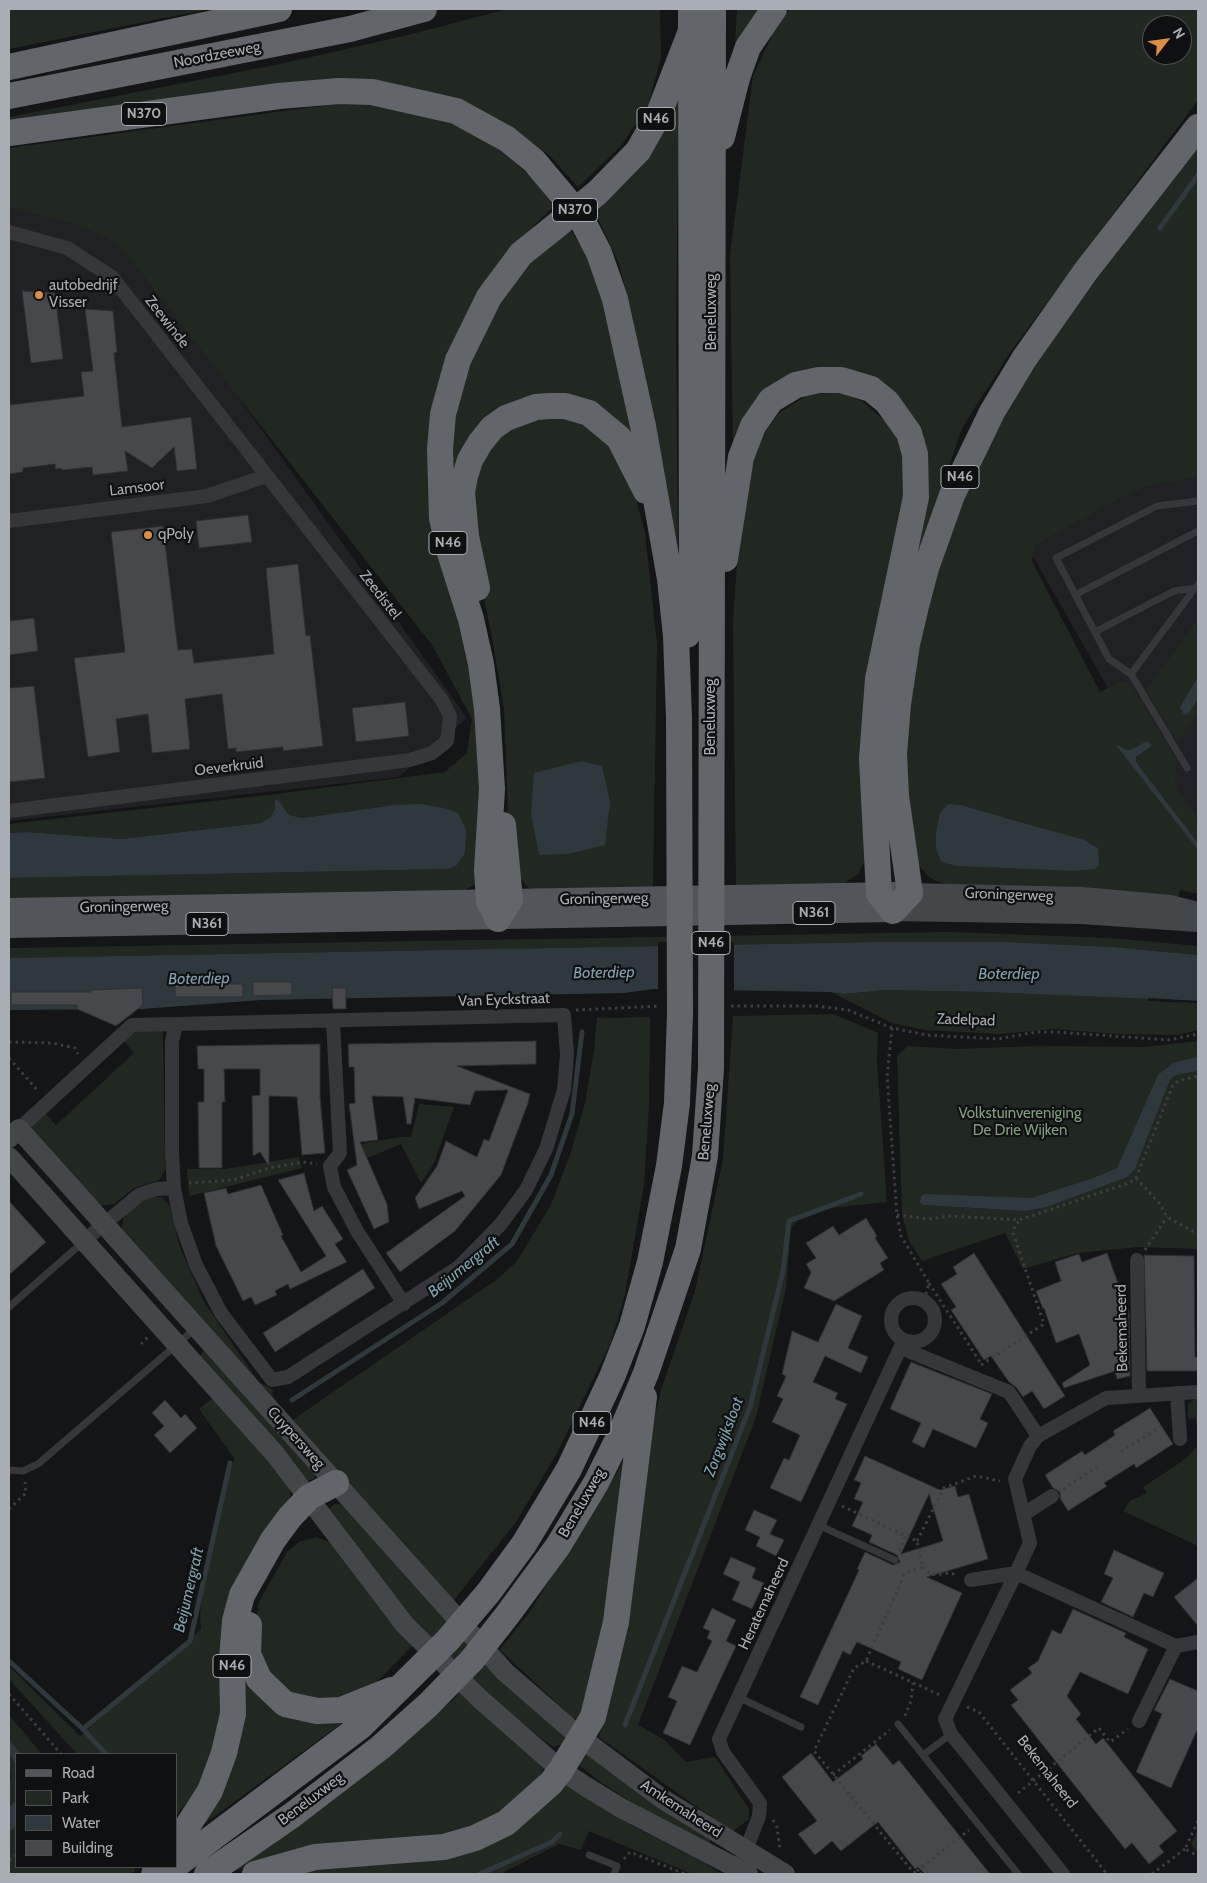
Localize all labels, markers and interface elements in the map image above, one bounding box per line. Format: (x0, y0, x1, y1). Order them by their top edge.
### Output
north arrow (1142, 15, 1192, 65)
text: N (1169, 24, 1189, 42)
street label: Noordzeeweg (172, 38, 262, 72)
road number: N370 (122, 102, 166, 126)
road number: N46 (637, 108, 675, 130)
road number: N370 (552, 198, 598, 222)
street label: Beneluxweg (703, 273, 721, 351)
place label: autobedrijf Visser (49, 277, 118, 312)
marker: autobedrijf Visser (33, 289, 45, 301)
street label: Zeewinde (141, 292, 193, 352)
road number: N46 (941, 466, 979, 488)
street label: Lamsoor (108, 476, 166, 500)
place label: qPoly (158, 526, 194, 544)
marker: qPoly (142, 529, 154, 541)
road number: N46 (429, 532, 467, 554)
street label: Zeedistel (355, 567, 405, 623)
street label: Beneluxweg (702, 678, 720, 756)
street label: Oeverkruid (193, 754, 265, 780)
street label: Groningerweg (964, 884, 1054, 906)
street label: Groningerweg (560, 889, 648, 909)
street label: Groningerweg (80, 897, 168, 917)
road number: N361 (793, 901, 835, 924)
road number: N361 (186, 912, 228, 936)
road number: N46 (692, 931, 730, 954)
water label: Boterdiep (573, 963, 635, 983)
water label: Boterdiep (978, 964, 1040, 984)
water label: Boterdiep (168, 969, 230, 989)
street label: Van Eyckstraat (458, 989, 550, 1011)
street label: Zadelpad (936, 1010, 996, 1030)
street label: Beneluxweg (695, 1083, 719, 1161)
park label: Volkstuinvereniging De Drie Wijken (959, 1105, 1081, 1140)
water label: Beijumergraft (424, 1232, 504, 1302)
street label: Bekemaheerd (1112, 1284, 1132, 1372)
water label: Zorgwijksloot (700, 1395, 748, 1479)
street label: Cuypersweg (263, 1403, 329, 1473)
road number: N46 (573, 1412, 611, 1435)
street label: Beneluxweg (555, 1465, 609, 1541)
water label: Beijumergraft (170, 1546, 208, 1634)
street label: Heratemaheerd (735, 1555, 793, 1653)
road number: N46 (213, 1654, 251, 1678)
street label: Bekemaheerd (1013, 1732, 1081, 1812)
legend (15, 1753, 178, 1868)
text: Road (62, 1764, 95, 1782)
street label: Beneluxweg (275, 1769, 347, 1829)
street label: Amkemaheerd (637, 1776, 725, 1842)
text: Park (62, 1789, 89, 1807)
text: Water (62, 1814, 100, 1832)
text: Building (62, 1839, 113, 1857)

